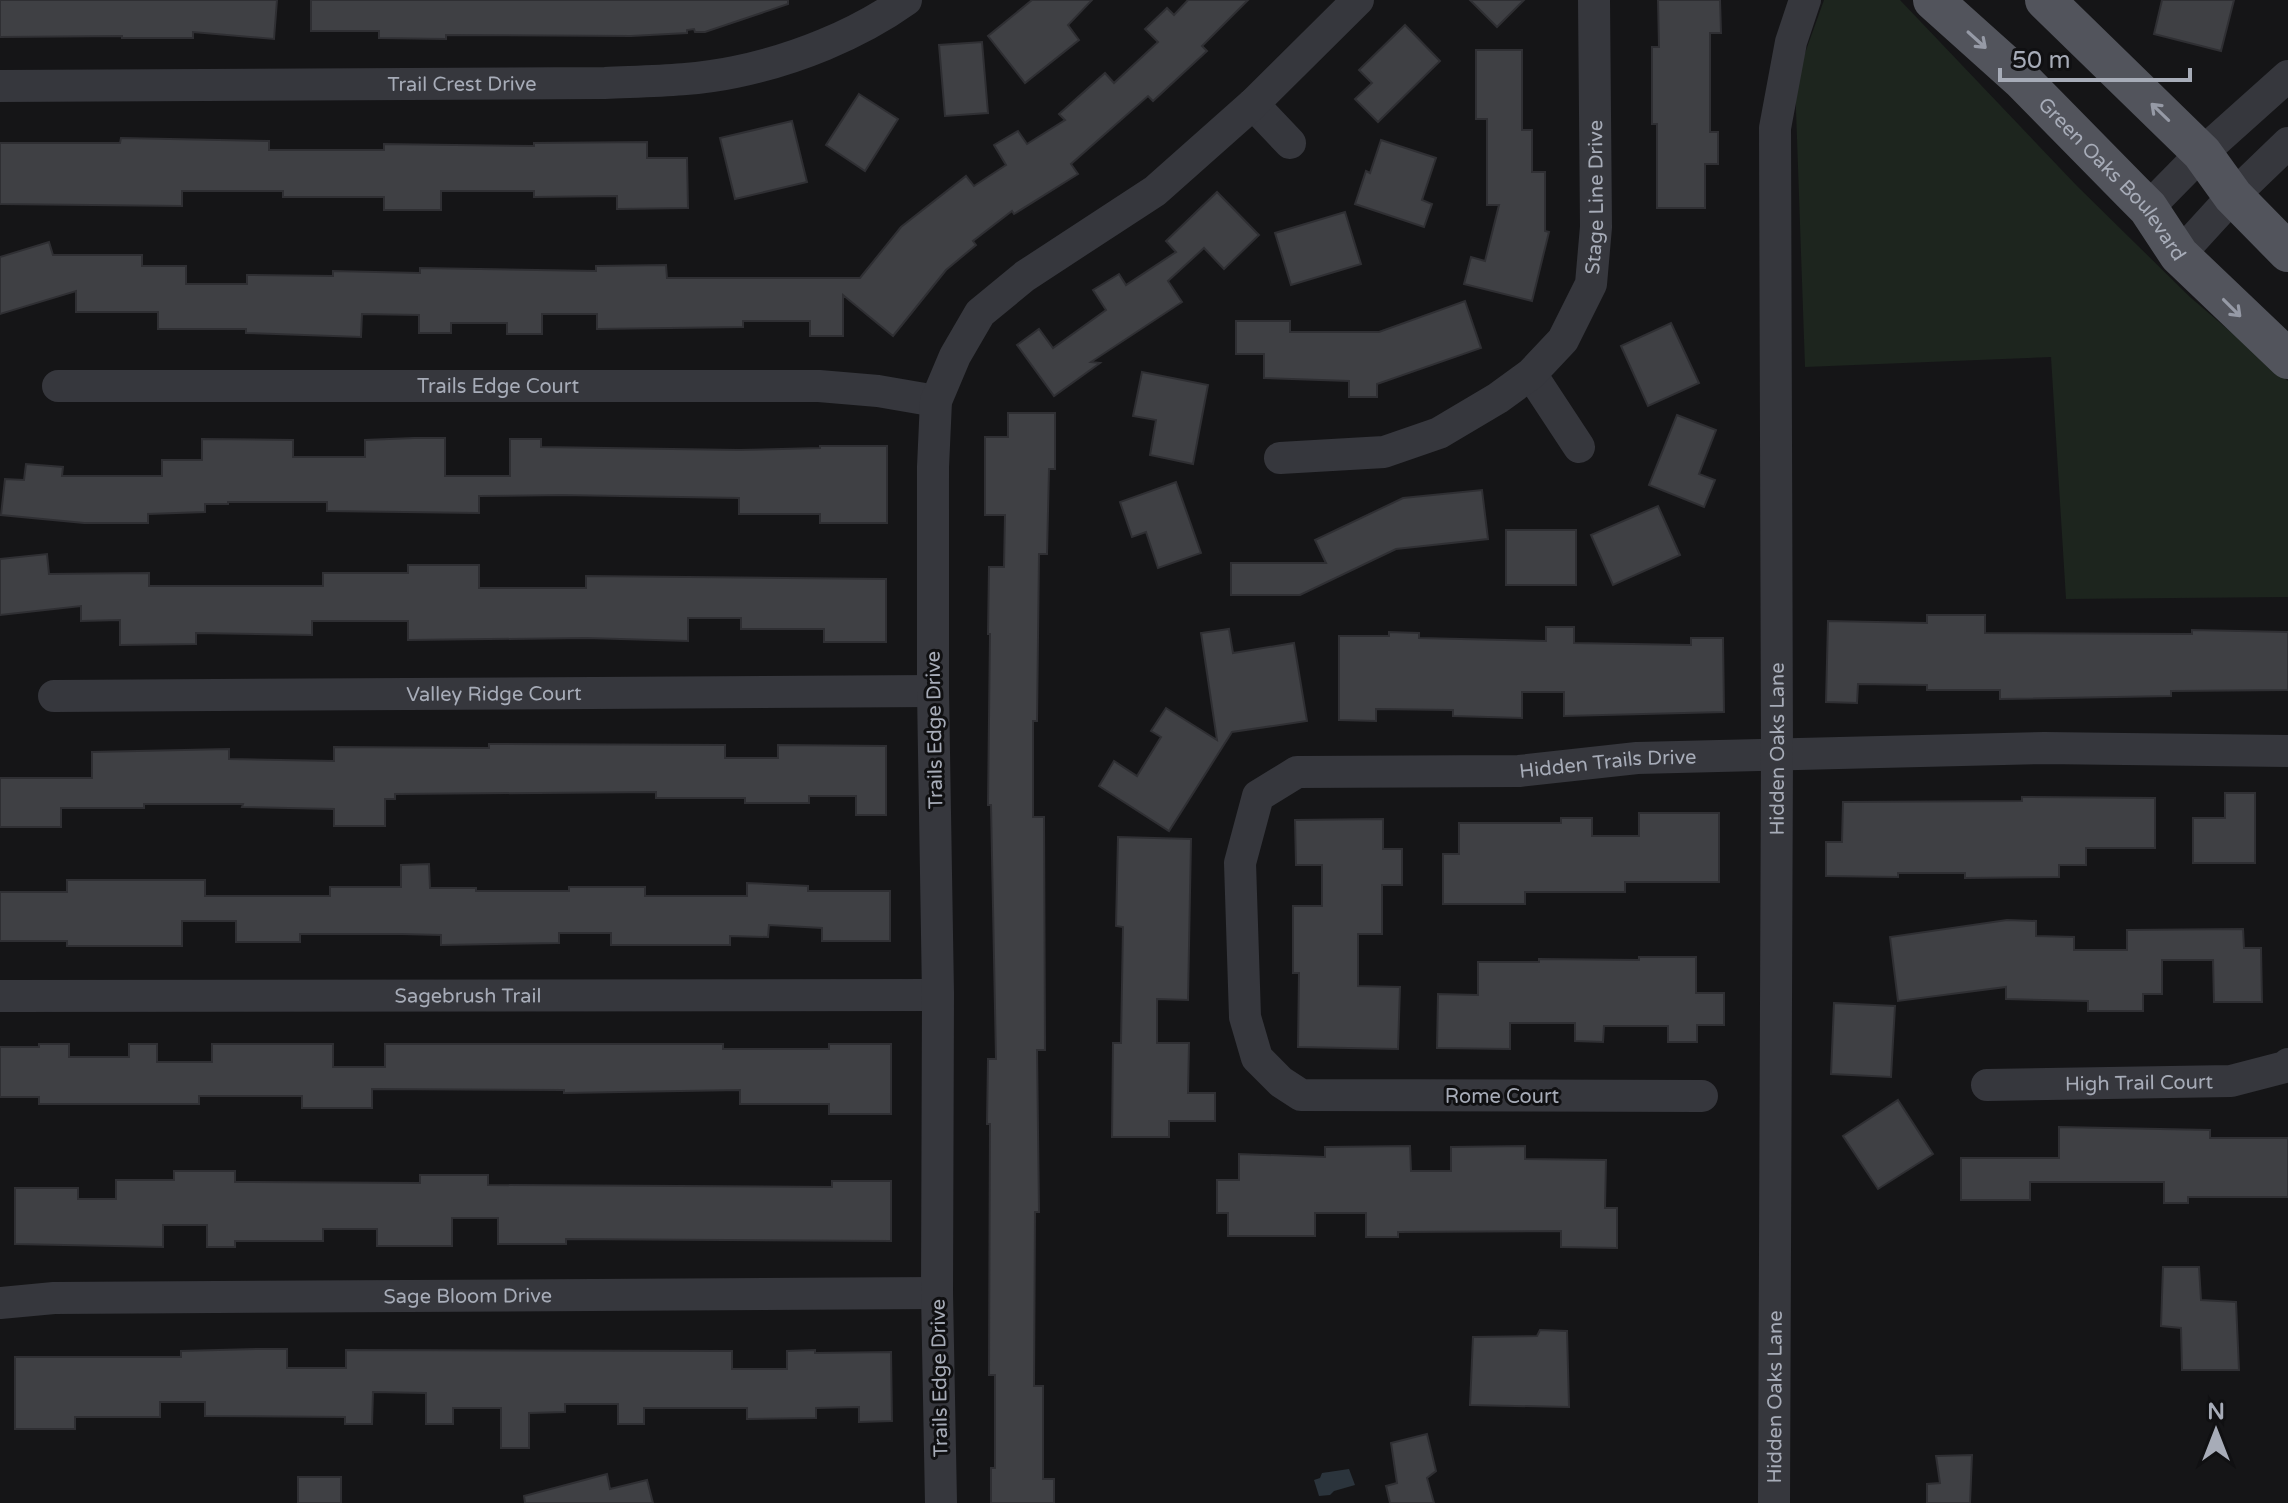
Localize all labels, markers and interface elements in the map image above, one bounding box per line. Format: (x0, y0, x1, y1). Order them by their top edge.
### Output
one-way arrow (1966, 31, 1986, 49)
scale bar (2000, 32, 2190, 82)
text: 50 m (2012, 46, 2070, 75)
street label: Trail Crest Drive (387, 72, 537, 97)
street label: Green Oaks Boulevard (2033, 93, 2190, 266)
one-way arrow (2151, 103, 2170, 122)
street label: Stage Line Drive (1581, 120, 1609, 275)
one-way arrow (2222, 297, 2242, 317)
street label: Trails Edge Court (417, 375, 579, 399)
street label: Trails Edge Drive (922, 651, 948, 809)
street label: Hidden Oaks Lane (1766, 662, 1790, 836)
street label: Valley Ridge Court (406, 682, 582, 707)
street label: Hidden Trails Drive (1518, 746, 1697, 784)
street label: Sagebrush Trail (395, 984, 541, 1009)
street label: High Trail Court (2065, 1070, 2214, 1097)
street label: Rome Court (1445, 1085, 1560, 1109)
street label: Sage Bloom Drive (383, 1284, 552, 1309)
street label: Trails Edge Drive (927, 1299, 953, 1457)
street label: Hidden Oaks Lane (1763, 1310, 1788, 1484)
north arrow (2176, 1391, 2256, 1471)
text: N (2207, 1399, 2225, 1425)

